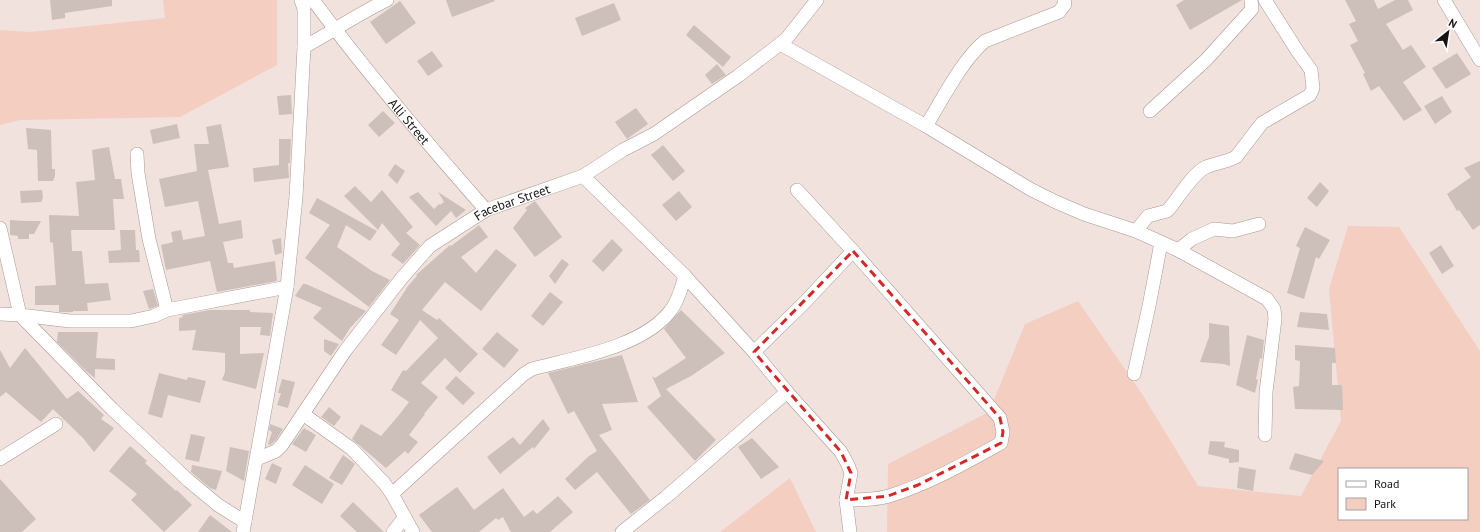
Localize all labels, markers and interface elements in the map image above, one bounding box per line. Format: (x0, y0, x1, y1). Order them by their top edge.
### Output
north arrow (1428, 12, 1468, 52)
text: N (1446, 15, 1460, 31)
street label: Alli Street (385, 95, 434, 149)
street label: Facebar Street (471, 180, 553, 225)
legend (1338, 468, 1468, 520)
text: Road (1374, 476, 1399, 491)
text: Park (1374, 496, 1396, 511)

